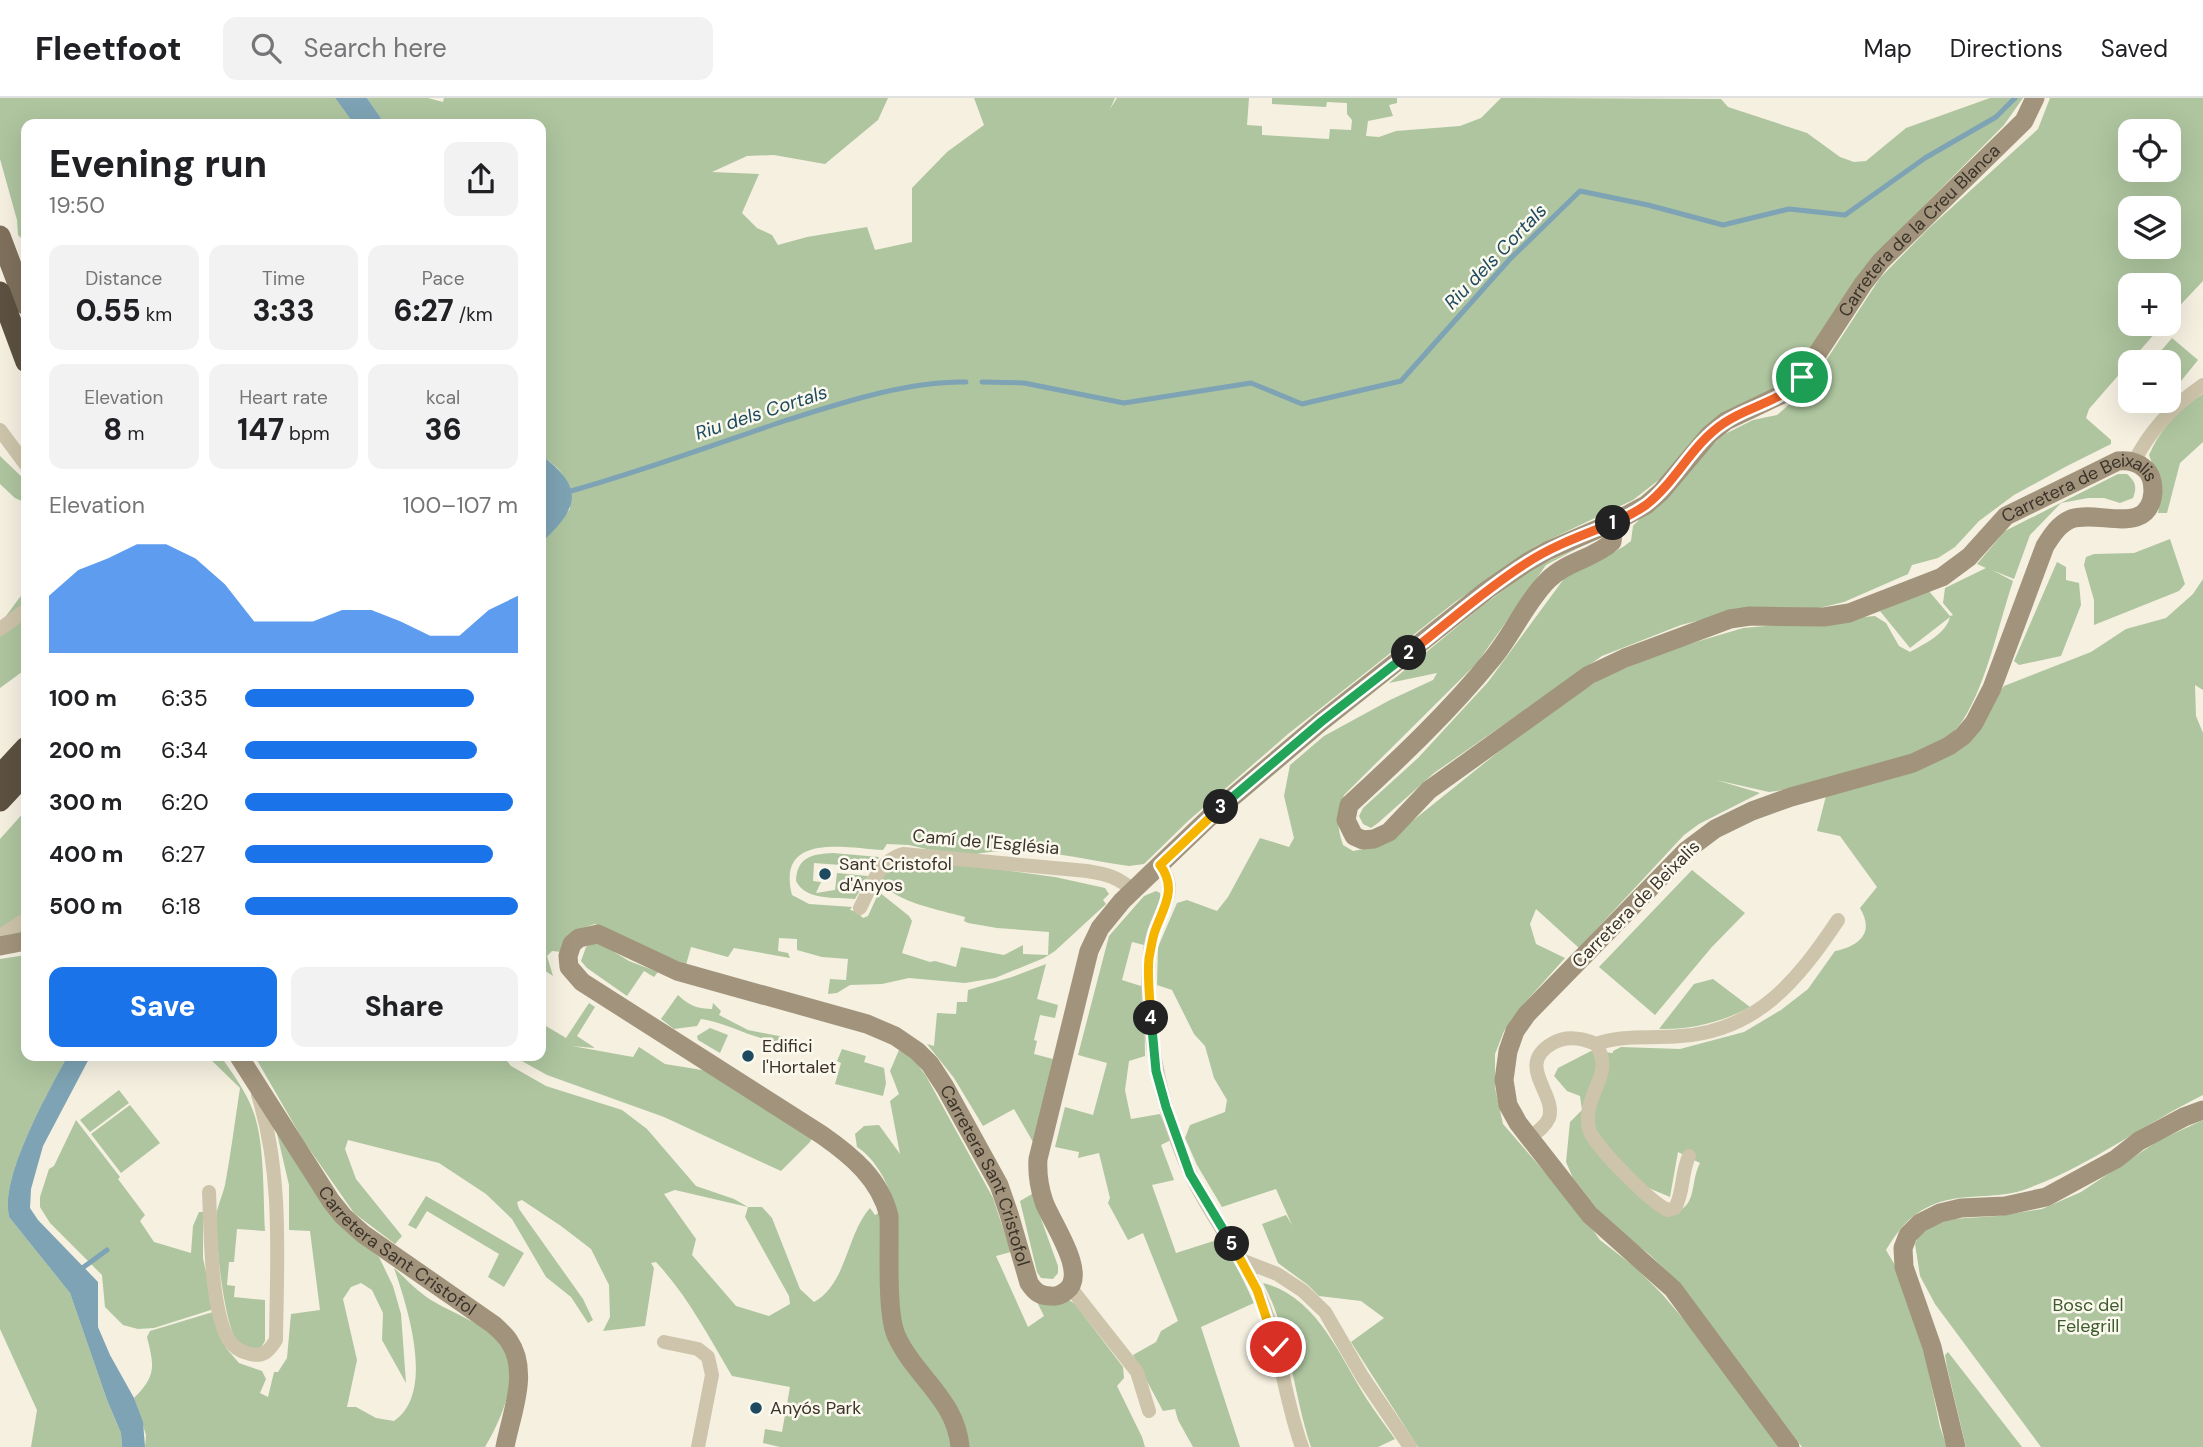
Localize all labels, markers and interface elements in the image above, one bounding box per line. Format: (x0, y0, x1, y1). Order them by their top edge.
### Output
search box (223, 17, 713, 80)
text: Fleetfoot (35, 27, 181, 70)
icon: search (247, 29, 285, 67)
text: Search here (303, 31, 447, 65)
text: Map (1864, 33, 1912, 64)
text: Directions (1950, 33, 2063, 64)
text: Saved (2101, 33, 2168, 64)
map controls (2118, 119, 2181, 413)
button: locate (2118, 119, 2181, 182)
text: Evening run (49, 139, 267, 189)
street label: Carretera de la Creu Blanca (1833, 139, 2005, 322)
button: share (444, 142, 518, 216)
text: 19:50 (49, 190, 105, 220)
button: layers (2118, 196, 2181, 259)
water label: Riu dels Cortals (1439, 198, 1552, 315)
text: Distance (85, 266, 162, 291)
text: Time (262, 266, 305, 291)
text: Pace (422, 266, 464, 291)
button: + (2118, 273, 2181, 336)
text: 0.55 (75, 291, 141, 330)
text: 3:33 (252, 291, 315, 330)
text: 6:27 (394, 291, 454, 330)
text: km (141, 302, 172, 327)
text: /km (454, 302, 493, 327)
pin (1772, 347, 1832, 407)
button: − (2118, 350, 2181, 413)
icon: arrive (1783, 358, 1821, 396)
water label: Riu dels Cortals (692, 379, 831, 446)
text: Elevation (84, 385, 163, 410)
text: Heart rate (239, 385, 328, 410)
text: kcal (426, 385, 460, 410)
text: 8 (103, 410, 122, 449)
text: 147 (237, 410, 284, 449)
text: 36 (425, 410, 462, 449)
text: m (122, 421, 144, 446)
text: bpm (284, 421, 330, 446)
street label: Carretera de Beixalis (1997, 449, 2163, 528)
text: Elevation (49, 490, 145, 520)
text: 100–107 m (402, 490, 518, 520)
pin: 1 (1596, 506, 1630, 540)
text: 1 (1609, 510, 1616, 535)
pin: 2 (1392, 636, 1426, 670)
text: 2 (1403, 640, 1414, 665)
text: 100 m (49, 683, 117, 713)
text: 6:35 (161, 683, 208, 713)
text: 200 m (49, 735, 122, 765)
text: 6:34 (161, 735, 208, 765)
text: 300 m (49, 787, 122, 817)
text: 6:20 (161, 787, 209, 817)
pin: 3 (1204, 790, 1238, 824)
text: 3 (1215, 794, 1226, 819)
street label: Camí de l'Església (912, 824, 1060, 860)
street label: Carretera de Beixalis (1567, 835, 1705, 973)
text: 400 m (49, 839, 123, 869)
text: 6:27 (161, 839, 205, 869)
place label: Sant Cristofol d'Anyos (839, 852, 952, 897)
marker: Sant Cristofol d'Anyos (817, 866, 833, 882)
text: 500 m (49, 891, 123, 921)
text: 6:18 (161, 891, 201, 921)
button: Save (49, 967, 277, 1047)
button: Share (291, 967, 518, 1047)
pin: 4 (1134, 1000, 1168, 1035)
text: 4 (1144, 1005, 1157, 1030)
place label: Edifici l'Hortalet (762, 1034, 836, 1079)
marker: Edifici l'Hortalet (740, 1048, 756, 1064)
street label: Carretera Sant Cristofol (934, 1081, 1035, 1269)
street label: Carretera Sant Cristofol (313, 1181, 481, 1321)
pin: 5 (1214, 1226, 1250, 1262)
text: 5 (1226, 1231, 1237, 1256)
park label: Bosc del Felegrill (2052, 1293, 2124, 1338)
pin (1246, 1317, 1306, 1377)
icon: check (1257, 1328, 1295, 1366)
place label: Anyós Park (770, 1396, 861, 1420)
marker: Anyós Park (748, 1400, 764, 1416)

